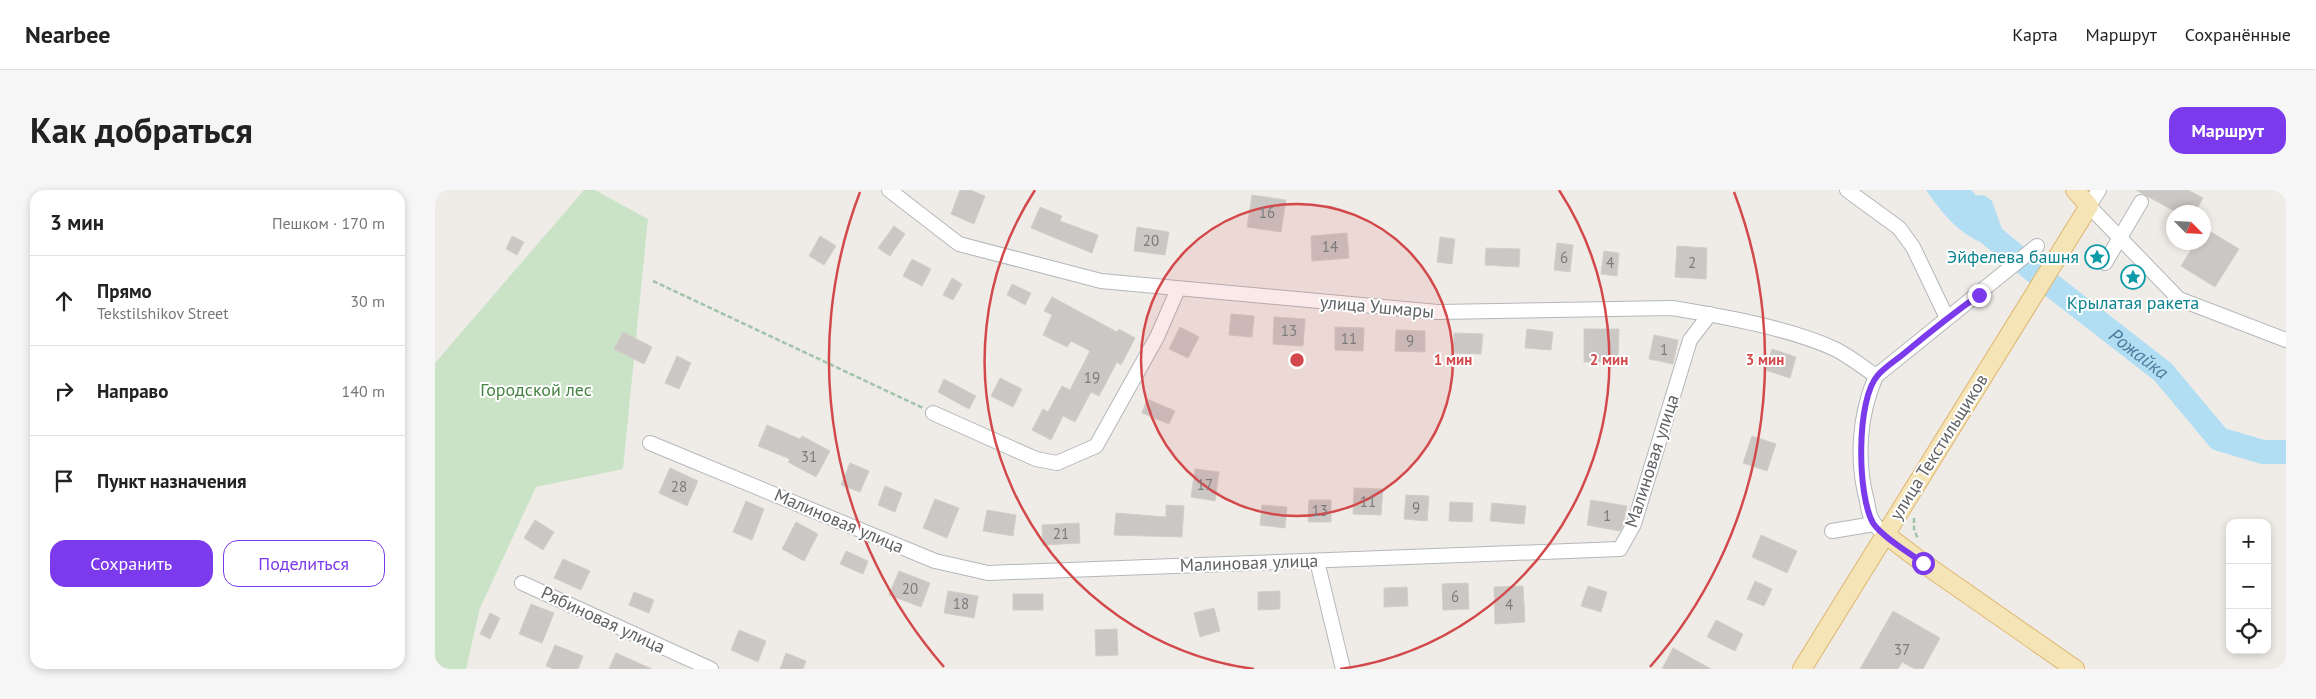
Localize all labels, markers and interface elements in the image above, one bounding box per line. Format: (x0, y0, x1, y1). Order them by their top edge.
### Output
text: Nearbee (25, 19, 110, 50)
text: Карта (2012, 23, 2058, 46)
text: Маршрут (2086, 23, 2157, 46)
text: Сохранённые (2185, 23, 2291, 46)
text: Как добраться (30, 107, 253, 153)
button: Маршрут (2169, 107, 2286, 154)
house number: 16 (1259, 203, 1275, 222)
north arrow (2166, 205, 2211, 250)
text: 3 мин (50, 209, 104, 236)
text: Пешком · 170 m (272, 213, 385, 233)
house number: 20 (1143, 231, 1159, 250)
house number: 14 (1322, 237, 1338, 256)
place icon: Эйфелева башня (2084, 244, 2110, 270)
place label: Эйфелева башня (1947, 245, 2079, 268)
house number: 6 (1560, 248, 1568, 267)
house number: 4 (1606, 253, 1614, 272)
house number: 2 (1688, 253, 1696, 272)
place icon: Крылатая ракета (2120, 264, 2146, 290)
text: Прямо (97, 279, 152, 303)
route end (1968, 284, 1991, 307)
icon: ahead (50, 287, 78, 315)
street label: улица Ушмары (1319, 290, 1435, 323)
text: 30 m (350, 291, 385, 311)
place label: Крылатая ракета (2067, 291, 2199, 314)
text: Tekstilshikov Street (97, 303, 229, 323)
house number: 13 (1281, 321, 1297, 340)
water label: Рожайка (2104, 323, 2174, 384)
house number: 11 (1341, 329, 1357, 348)
house number: 9 (1406, 331, 1414, 350)
house number: 1 (1660, 340, 1668, 359)
text: 1 мин (1434, 350, 1472, 369)
text: 2 мин (1590, 350, 1628, 369)
text: 3 мин (1746, 350, 1784, 369)
centre of rings (1288, 351, 1306, 369)
house number: 19 (1084, 368, 1100, 387)
street label: улица Текстильщиков (1884, 369, 1993, 524)
icon: right (50, 377, 78, 405)
park label: Городской лес (480, 378, 592, 401)
text: Направо (97, 379, 168, 403)
text: 140 m (342, 381, 385, 401)
street label: Малиновая улица (1619, 391, 1684, 530)
house number: 31 (801, 447, 817, 466)
icon: arrive (50, 467, 78, 495)
text: Пункт назначения (97, 469, 247, 493)
house number: 17 (1197, 475, 1213, 494)
house number: 28 (671, 477, 687, 496)
street label: Малиновая улица (771, 483, 907, 558)
house number: 11 (1360, 492, 1376, 511)
house number: 9 (1412, 498, 1420, 517)
house number: 13 (1312, 501, 1328, 520)
house number: 1 (1603, 506, 1611, 525)
map controls (2226, 519, 2271, 654)
button: + (2226, 519, 2271, 564)
house number: 21 (1053, 524, 1069, 543)
button: Сохранить (50, 540, 213, 587)
button: Поделиться (223, 540, 385, 587)
street label: Малиновая улица (1179, 549, 1319, 576)
route start (1912, 552, 1935, 575)
button: − (2226, 564, 2271, 609)
house number: 20 (902, 579, 918, 598)
street label: Рябиновая улица (538, 581, 669, 658)
house number: 6 (1451, 587, 1459, 606)
house number: 18 (953, 594, 969, 613)
house number: 4 (1505, 595, 1513, 614)
button: locate (2226, 609, 2271, 654)
house number: 37 (1894, 640, 1910, 659)

